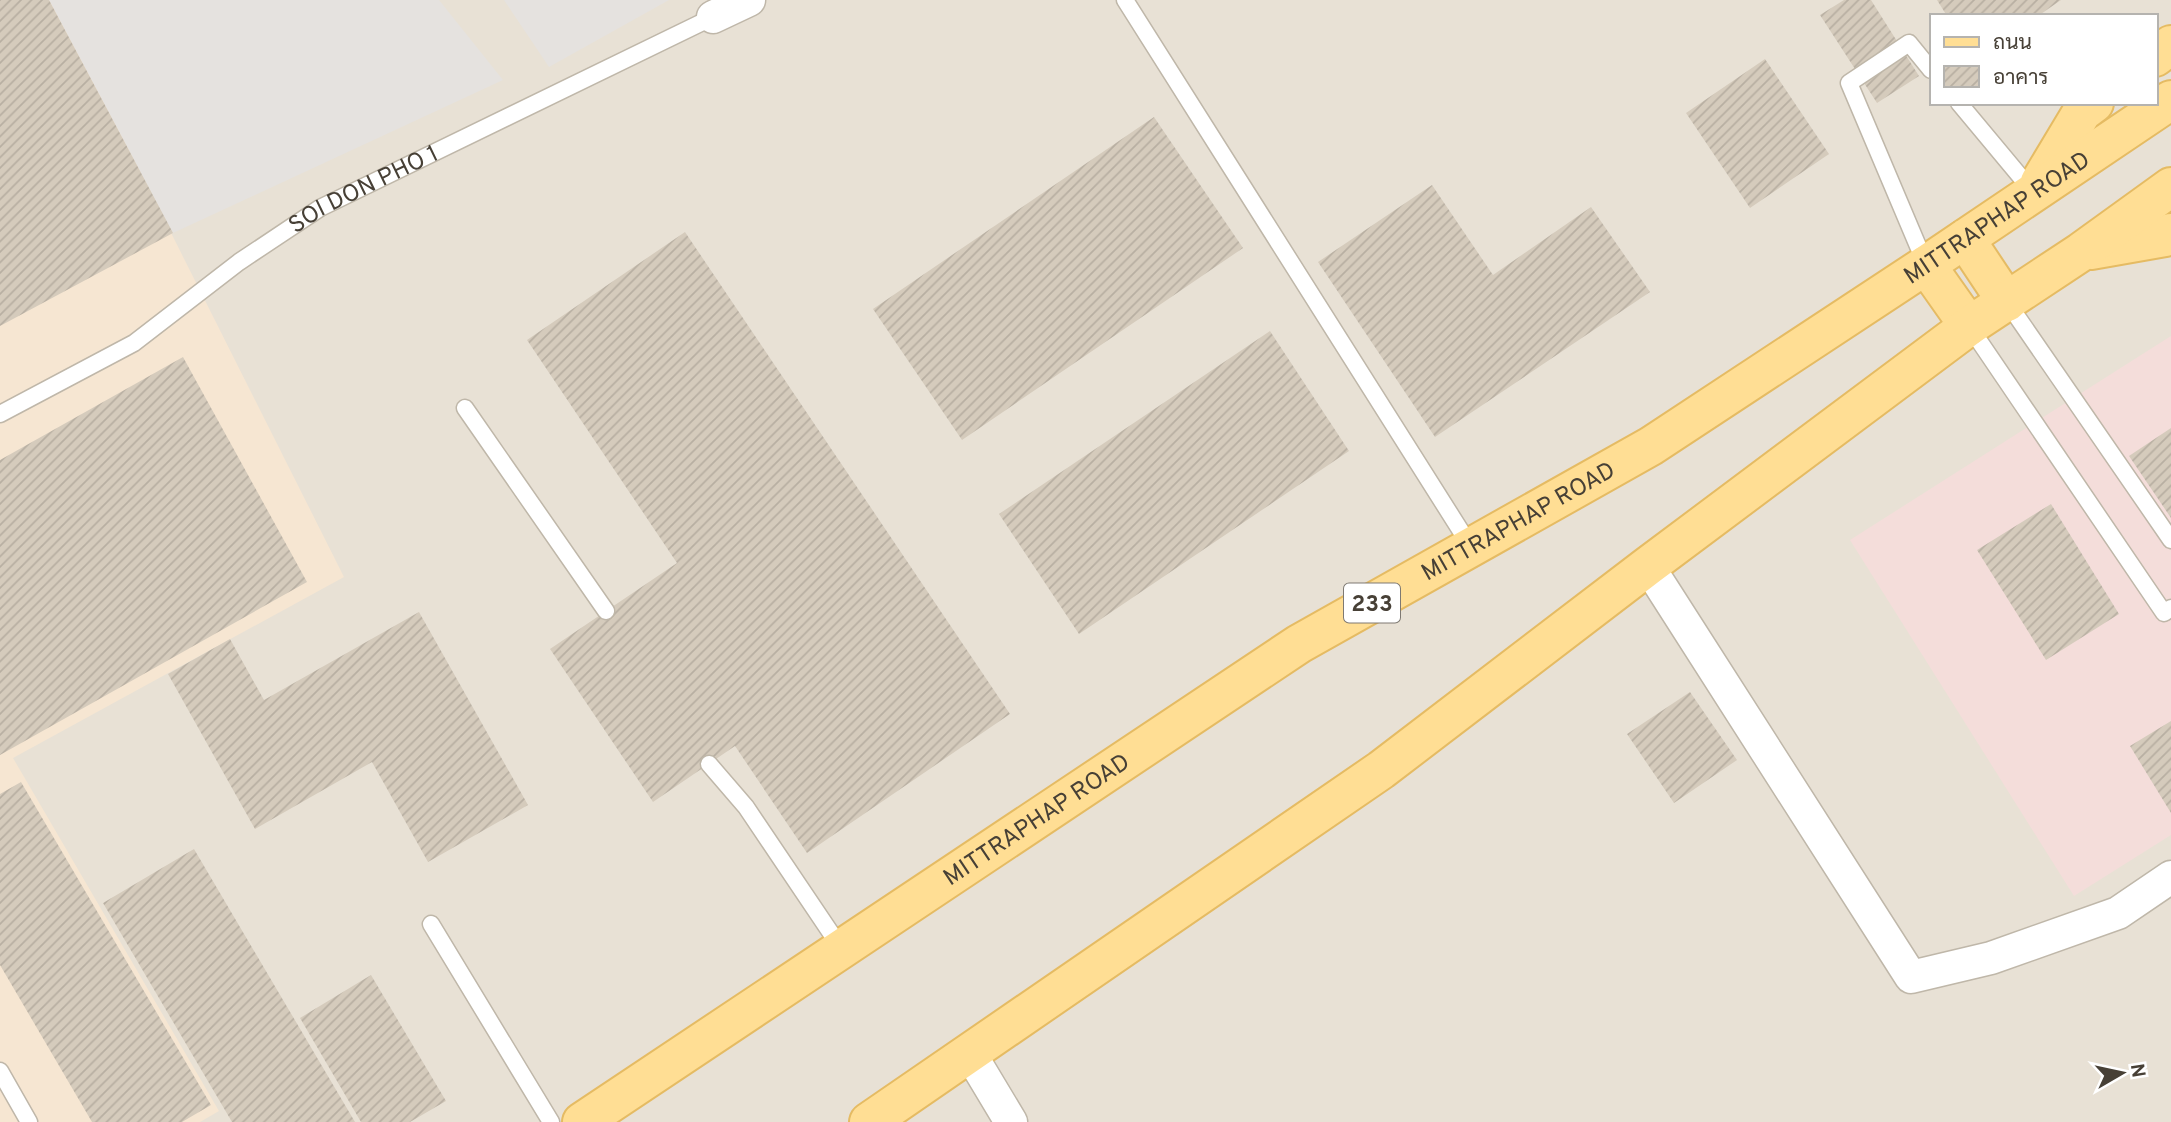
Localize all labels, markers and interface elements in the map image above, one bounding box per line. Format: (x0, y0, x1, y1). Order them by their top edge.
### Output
legend (1930, 14, 2157, 105)
text: ถนน (1993, 30, 2032, 57)
text: อาคาร (1993, 65, 2049, 92)
street label: SOI DON PHO 1 (284, 140, 444, 242)
street label: MITTRAPHAP ROAD (1899, 146, 2097, 292)
street label: MITTRAPHAP ROAD (1417, 456, 1621, 589)
road number: 233 (1344, 583, 1400, 622)
street label: MITTRAPHAP ROAD (938, 748, 1136, 894)
north arrow (2087, 1038, 2157, 1108)
text: N (2124, 1062, 2150, 1079)

